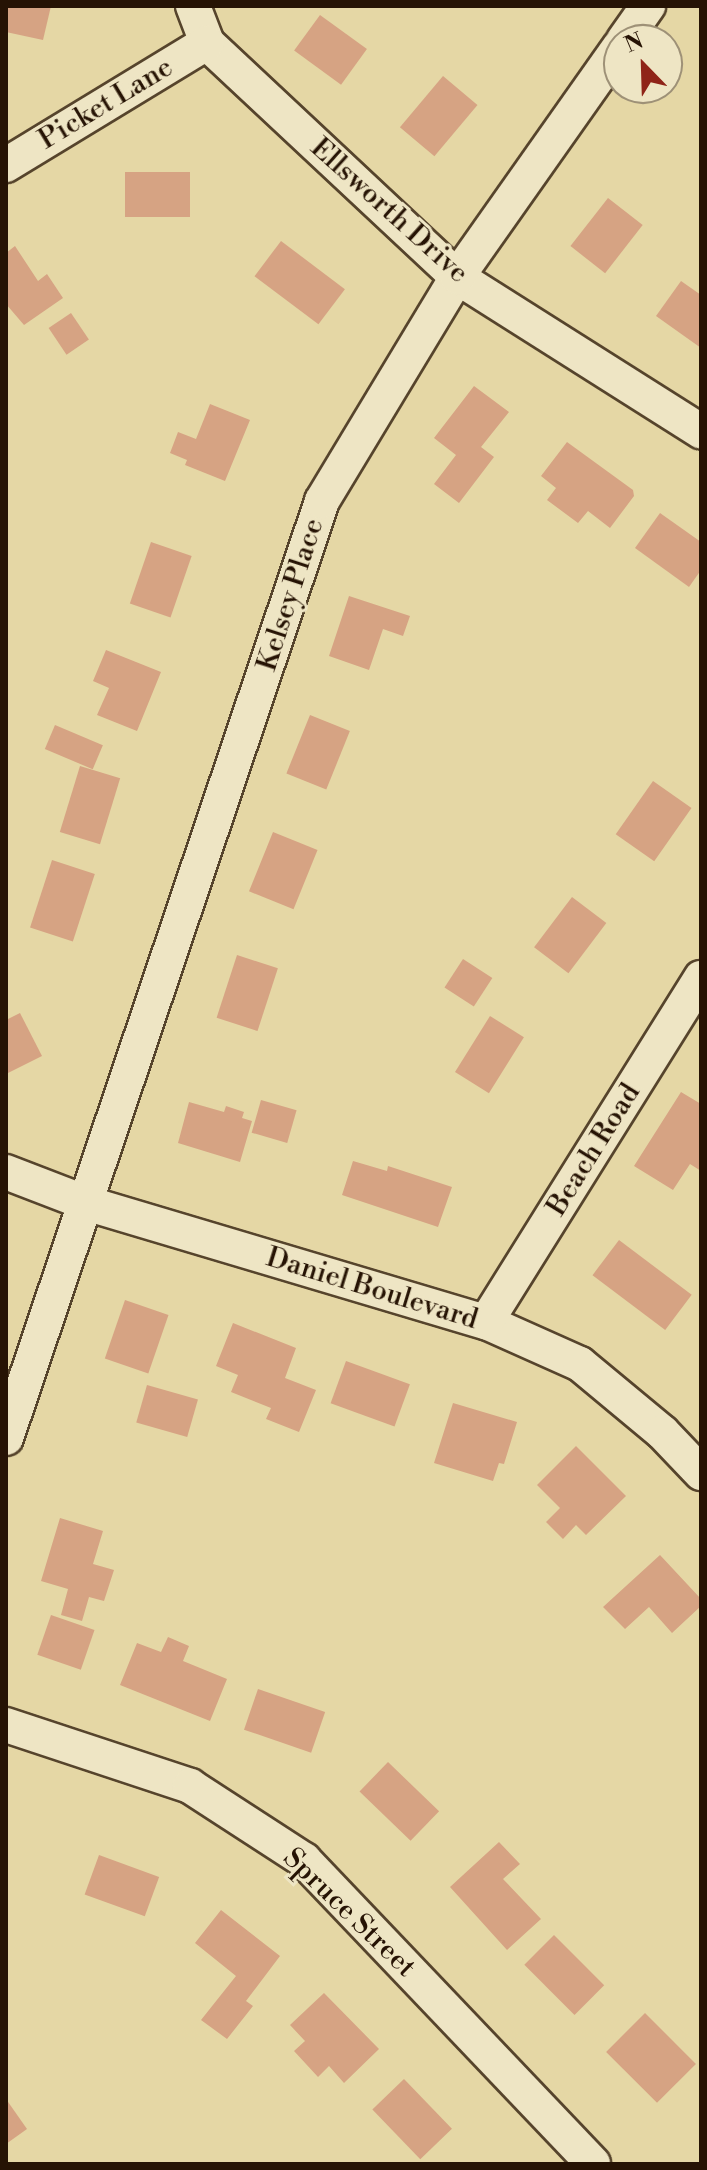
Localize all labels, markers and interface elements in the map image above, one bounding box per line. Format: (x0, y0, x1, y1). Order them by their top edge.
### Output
north arrow (603, 24, 683, 104)
text: N (621, 27, 647, 59)
street label: Picket Lane (33, 51, 179, 157)
street label: Ellsworth Drive (303, 131, 475, 291)
street label: Kelsey Place (251, 515, 331, 675)
street label: Beach Road (540, 1078, 648, 1222)
street label: Daniel Boulevard (262, 1241, 482, 1337)
street label: Spruce Street (276, 1841, 422, 1985)

